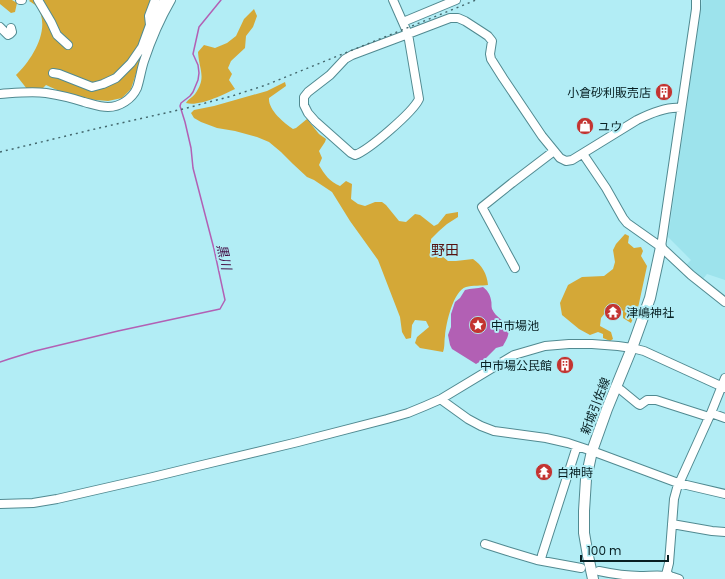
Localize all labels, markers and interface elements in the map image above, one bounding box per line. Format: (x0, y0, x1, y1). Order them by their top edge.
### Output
building icon: 小倉砂利販売店 (654, 82, 674, 102)
place label: 小倉砂利販売店 (567, 84, 651, 101)
shop icon: ユウ (575, 116, 595, 136)
place label: ユウ (598, 118, 622, 135)
district label: 野田 (431, 240, 459, 260)
water label: 黒川 (212, 242, 237, 274)
temple icon: 津嶋神社 (603, 302, 623, 322)
place label: 津嶋神社 (626, 304, 674, 321)
place icon: 中市場池 (468, 315, 488, 335)
place label: 中市場池 (491, 317, 539, 334)
building icon: 中市場公民館 (555, 355, 575, 375)
place label: 中市場公民館 (480, 357, 552, 374)
street label: 新城引佐線 (576, 375, 614, 437)
temple icon: 白神時 (534, 462, 554, 482)
place label: 白神時 (557, 464, 593, 481)
scale bar (581, 537, 668, 563)
text: 100 m (587, 542, 621, 559)

